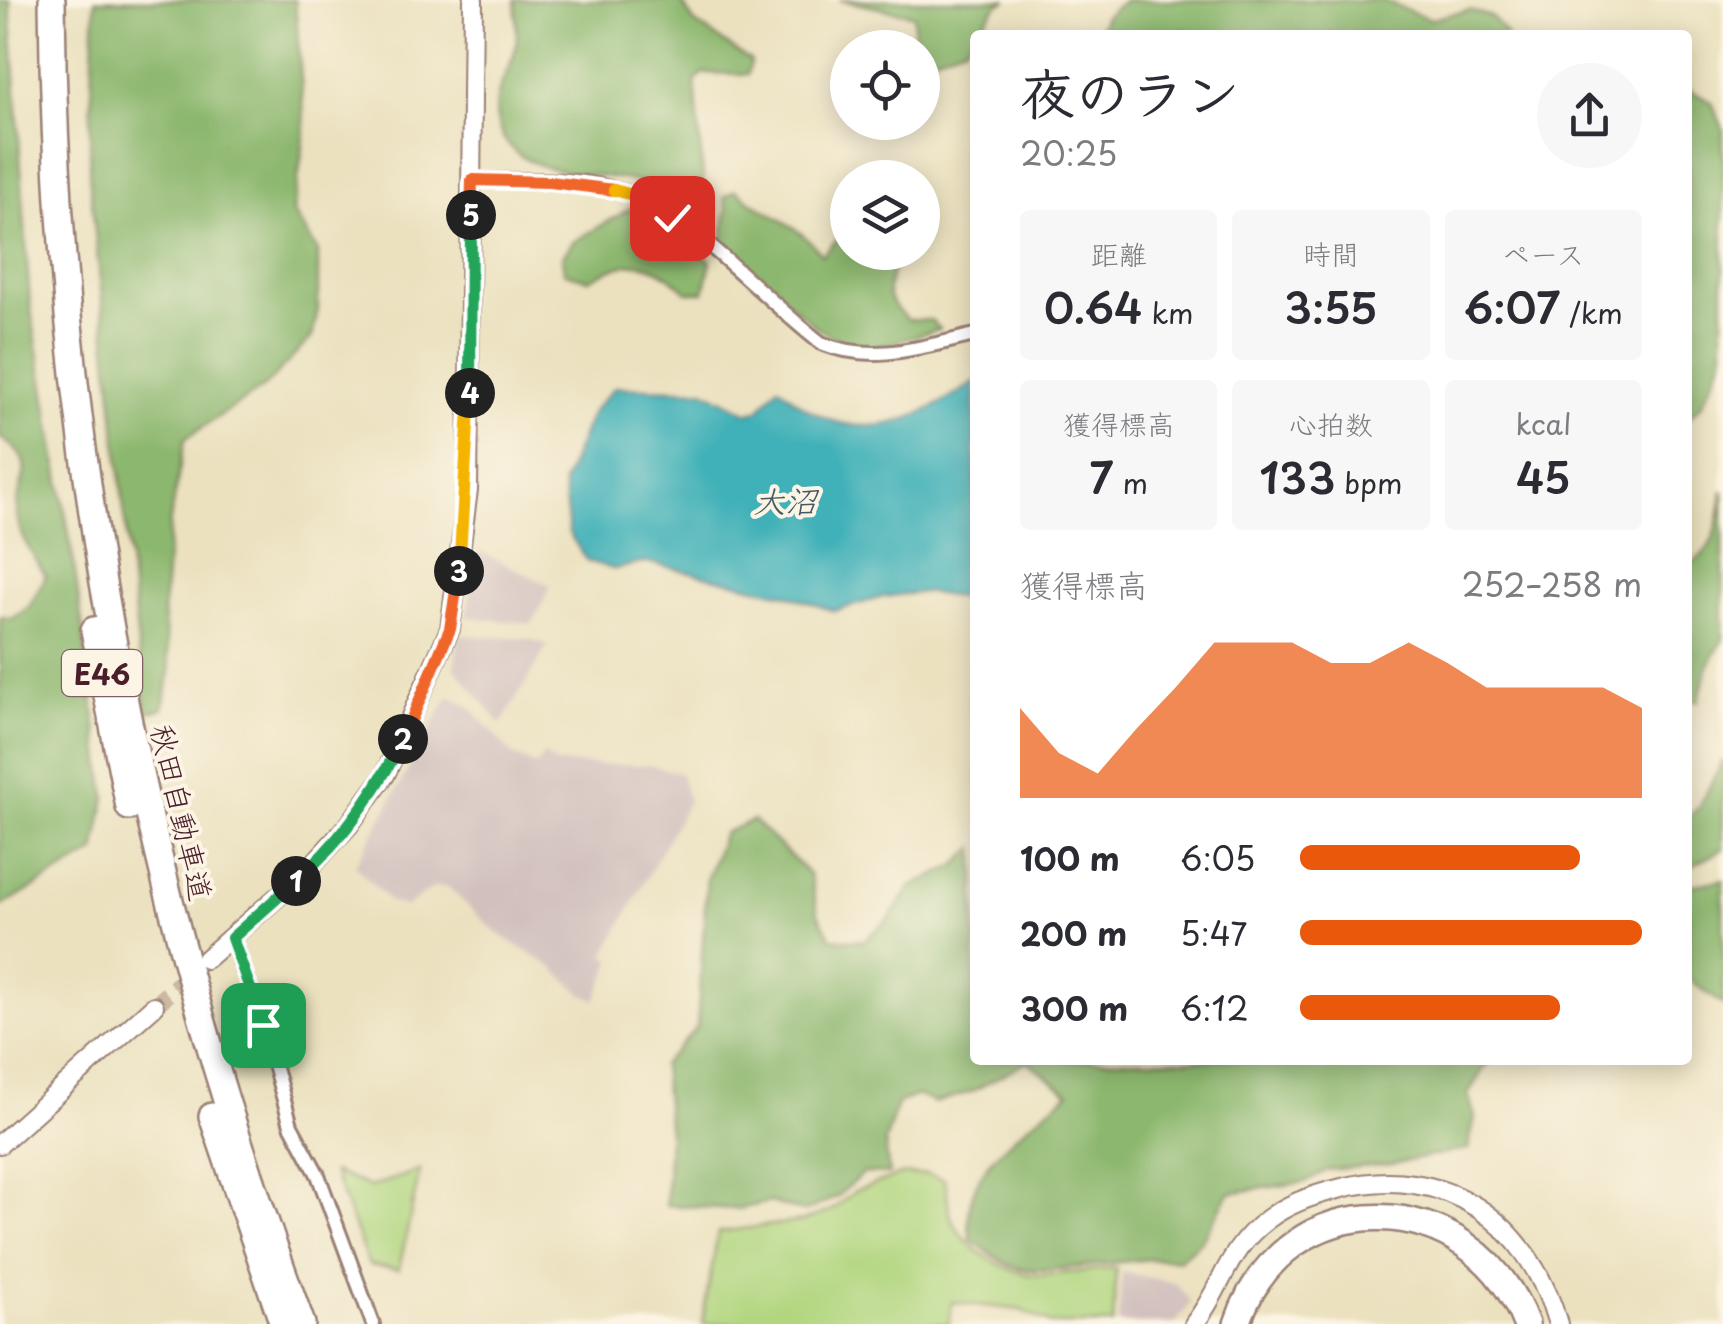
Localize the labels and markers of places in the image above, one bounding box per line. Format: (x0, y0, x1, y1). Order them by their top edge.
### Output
pin (630, 176, 715, 261)
pin: 5 (446, 190, 496, 240)
pin: 4 (445, 368, 495, 418)
pin: 3 (434, 546, 484, 596)
pin: 2 (378, 714, 428, 764)
pin: 1 (271, 856, 321, 906)
pin (221, 983, 306, 1068)

